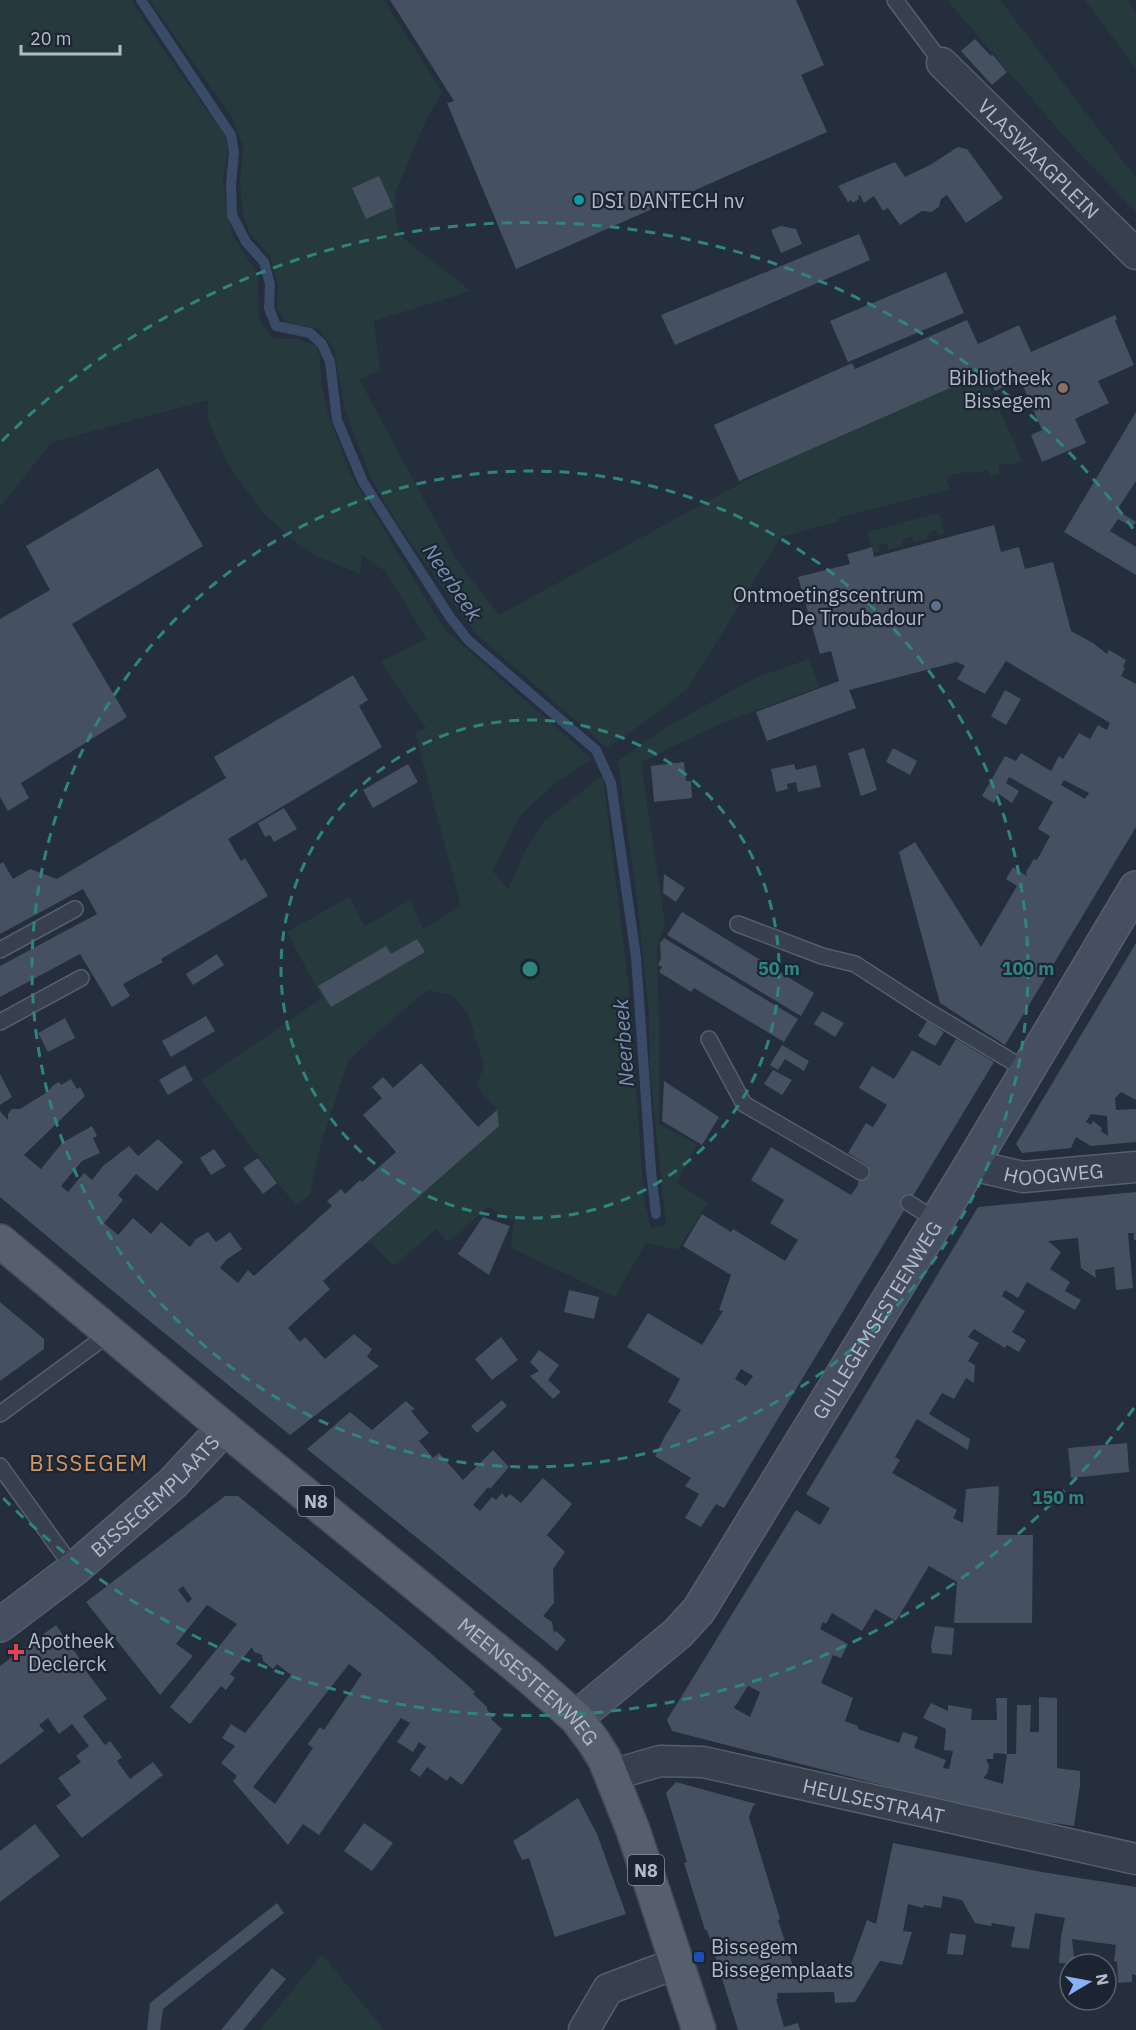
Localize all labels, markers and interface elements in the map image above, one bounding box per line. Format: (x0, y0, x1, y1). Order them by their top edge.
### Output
scale bar (21, 18, 120, 56)
text: 20 m (30, 27, 72, 50)
street label: VLASWAAGPLEIN (972, 93, 1106, 224)
place label: DSI DANTECH nv (591, 187, 744, 214)
marker: DSI DANTECH nv (572, 193, 586, 207)
place label: Bibliotheek Bissegem (949, 364, 1051, 414)
marker: Bibliotheek Bissegem (1056, 381, 1070, 395)
water label: Neerbeek (417, 538, 490, 627)
place label: Ontmoetingscentrum De Troubadour (733, 581, 924, 631)
marker: Ontmoetingscentrum De Troubadour (929, 599, 943, 613)
text: 50 m (758, 957, 800, 980)
text: 100 m (1002, 957, 1054, 980)
centre of rings (520, 959, 540, 979)
water label: Neerbeek (606, 997, 640, 1088)
street label: HOOGWEG (1001, 1156, 1104, 1191)
street label: GULLEGEMSESTEENWEG (805, 1216, 947, 1424)
street label: BISSEGEMPLAATS (84, 1428, 225, 1563)
district label: BISSEGEM (29, 1448, 149, 1477)
road number: N8 (298, 1486, 334, 1516)
text: 150 m (1032, 1486, 1084, 1509)
street label: MEENSESTEENWEG (453, 1611, 605, 1750)
place label: Apotheek Declerck (28, 1627, 115, 1677)
marker: Apotheek Declerck (9, 1645, 23, 1659)
street label: HEULSESTRAAT (800, 1771, 947, 1829)
road number: N8 (628, 1855, 664, 1885)
place label: Bissegem Bissegemplaats (711, 1933, 853, 1983)
marker: Bissegem Bissegemplaats (692, 1950, 706, 1964)
north arrow (1058, 1952, 1118, 2012)
text: N (1092, 1972, 1114, 1987)

